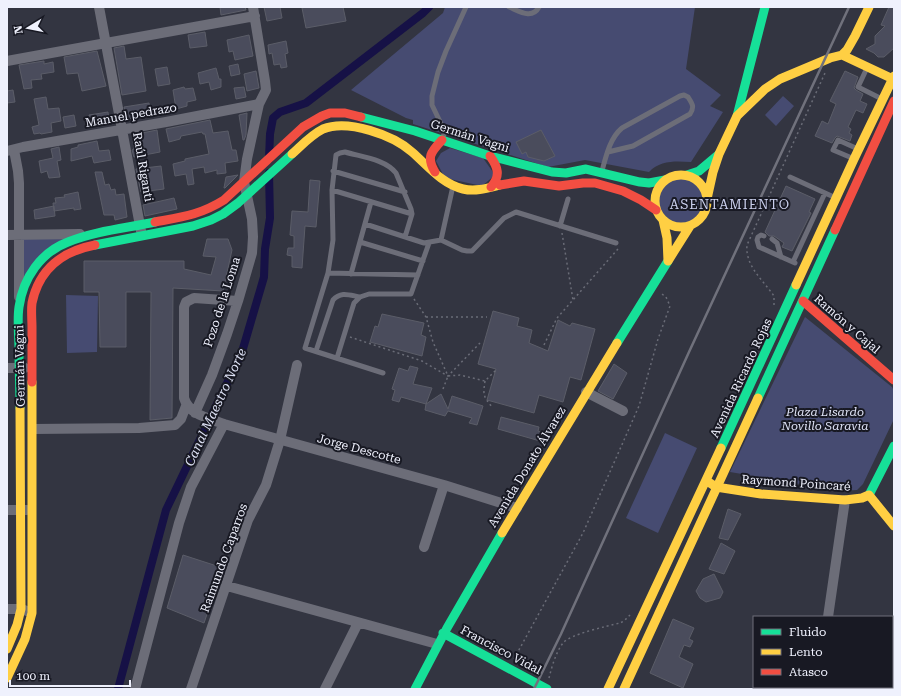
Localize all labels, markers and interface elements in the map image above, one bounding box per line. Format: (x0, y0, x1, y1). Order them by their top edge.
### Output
north arrow (8, 8, 48, 48)
text: N (11, 24, 26, 35)
street label: Manuel pedrazo (84, 100, 178, 130)
street label: Germán Vagni (429, 117, 511, 155)
street label: Raúl Riganti (130, 131, 156, 203)
district label: ASENTAMIENTO (670, 197, 790, 212)
street label: Pozo de la Loma (201, 255, 243, 349)
street label: Ramón y Cajal (811, 292, 883, 357)
street label: Avenida Ricardo Rojas (707, 316, 775, 440)
street label: Germán Vagni (12, 325, 28, 407)
water label: Canal Maestro Norte (182, 346, 250, 469)
street label: Avenida Donato Álvarez (485, 404, 569, 530)
park label: Plaza Lisardo Novillo Saravia (781, 405, 868, 433)
street label: Jorge Descotte (316, 431, 403, 467)
street label: Raymond Poincaré (741, 472, 851, 494)
street label: Raimundo Caparros (198, 501, 250, 614)
legend (753, 616, 893, 688)
street label: Francisco Vidal (458, 623, 544, 677)
text: Fluido (789, 625, 826, 639)
text: Lento (789, 645, 823, 659)
scale bar (10, 662, 130, 688)
text: Atasco (789, 665, 828, 679)
text: 100 m (16, 669, 50, 683)

